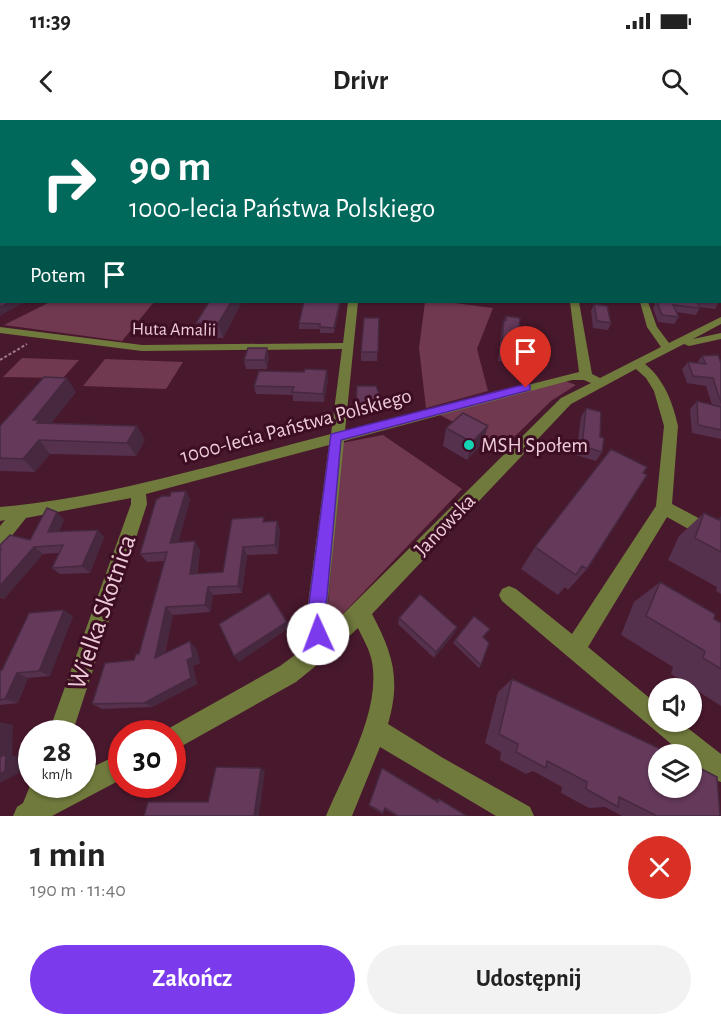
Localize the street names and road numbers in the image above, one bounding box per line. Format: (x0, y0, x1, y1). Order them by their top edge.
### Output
street label: Huta Amalii (132, 320, 216, 340)
street label: 1000-lecia Państwa Polskiego (178, 385, 414, 467)
street label: Janowska (411, 490, 480, 560)
street label: Wielka Skotnica (63, 531, 141, 693)

